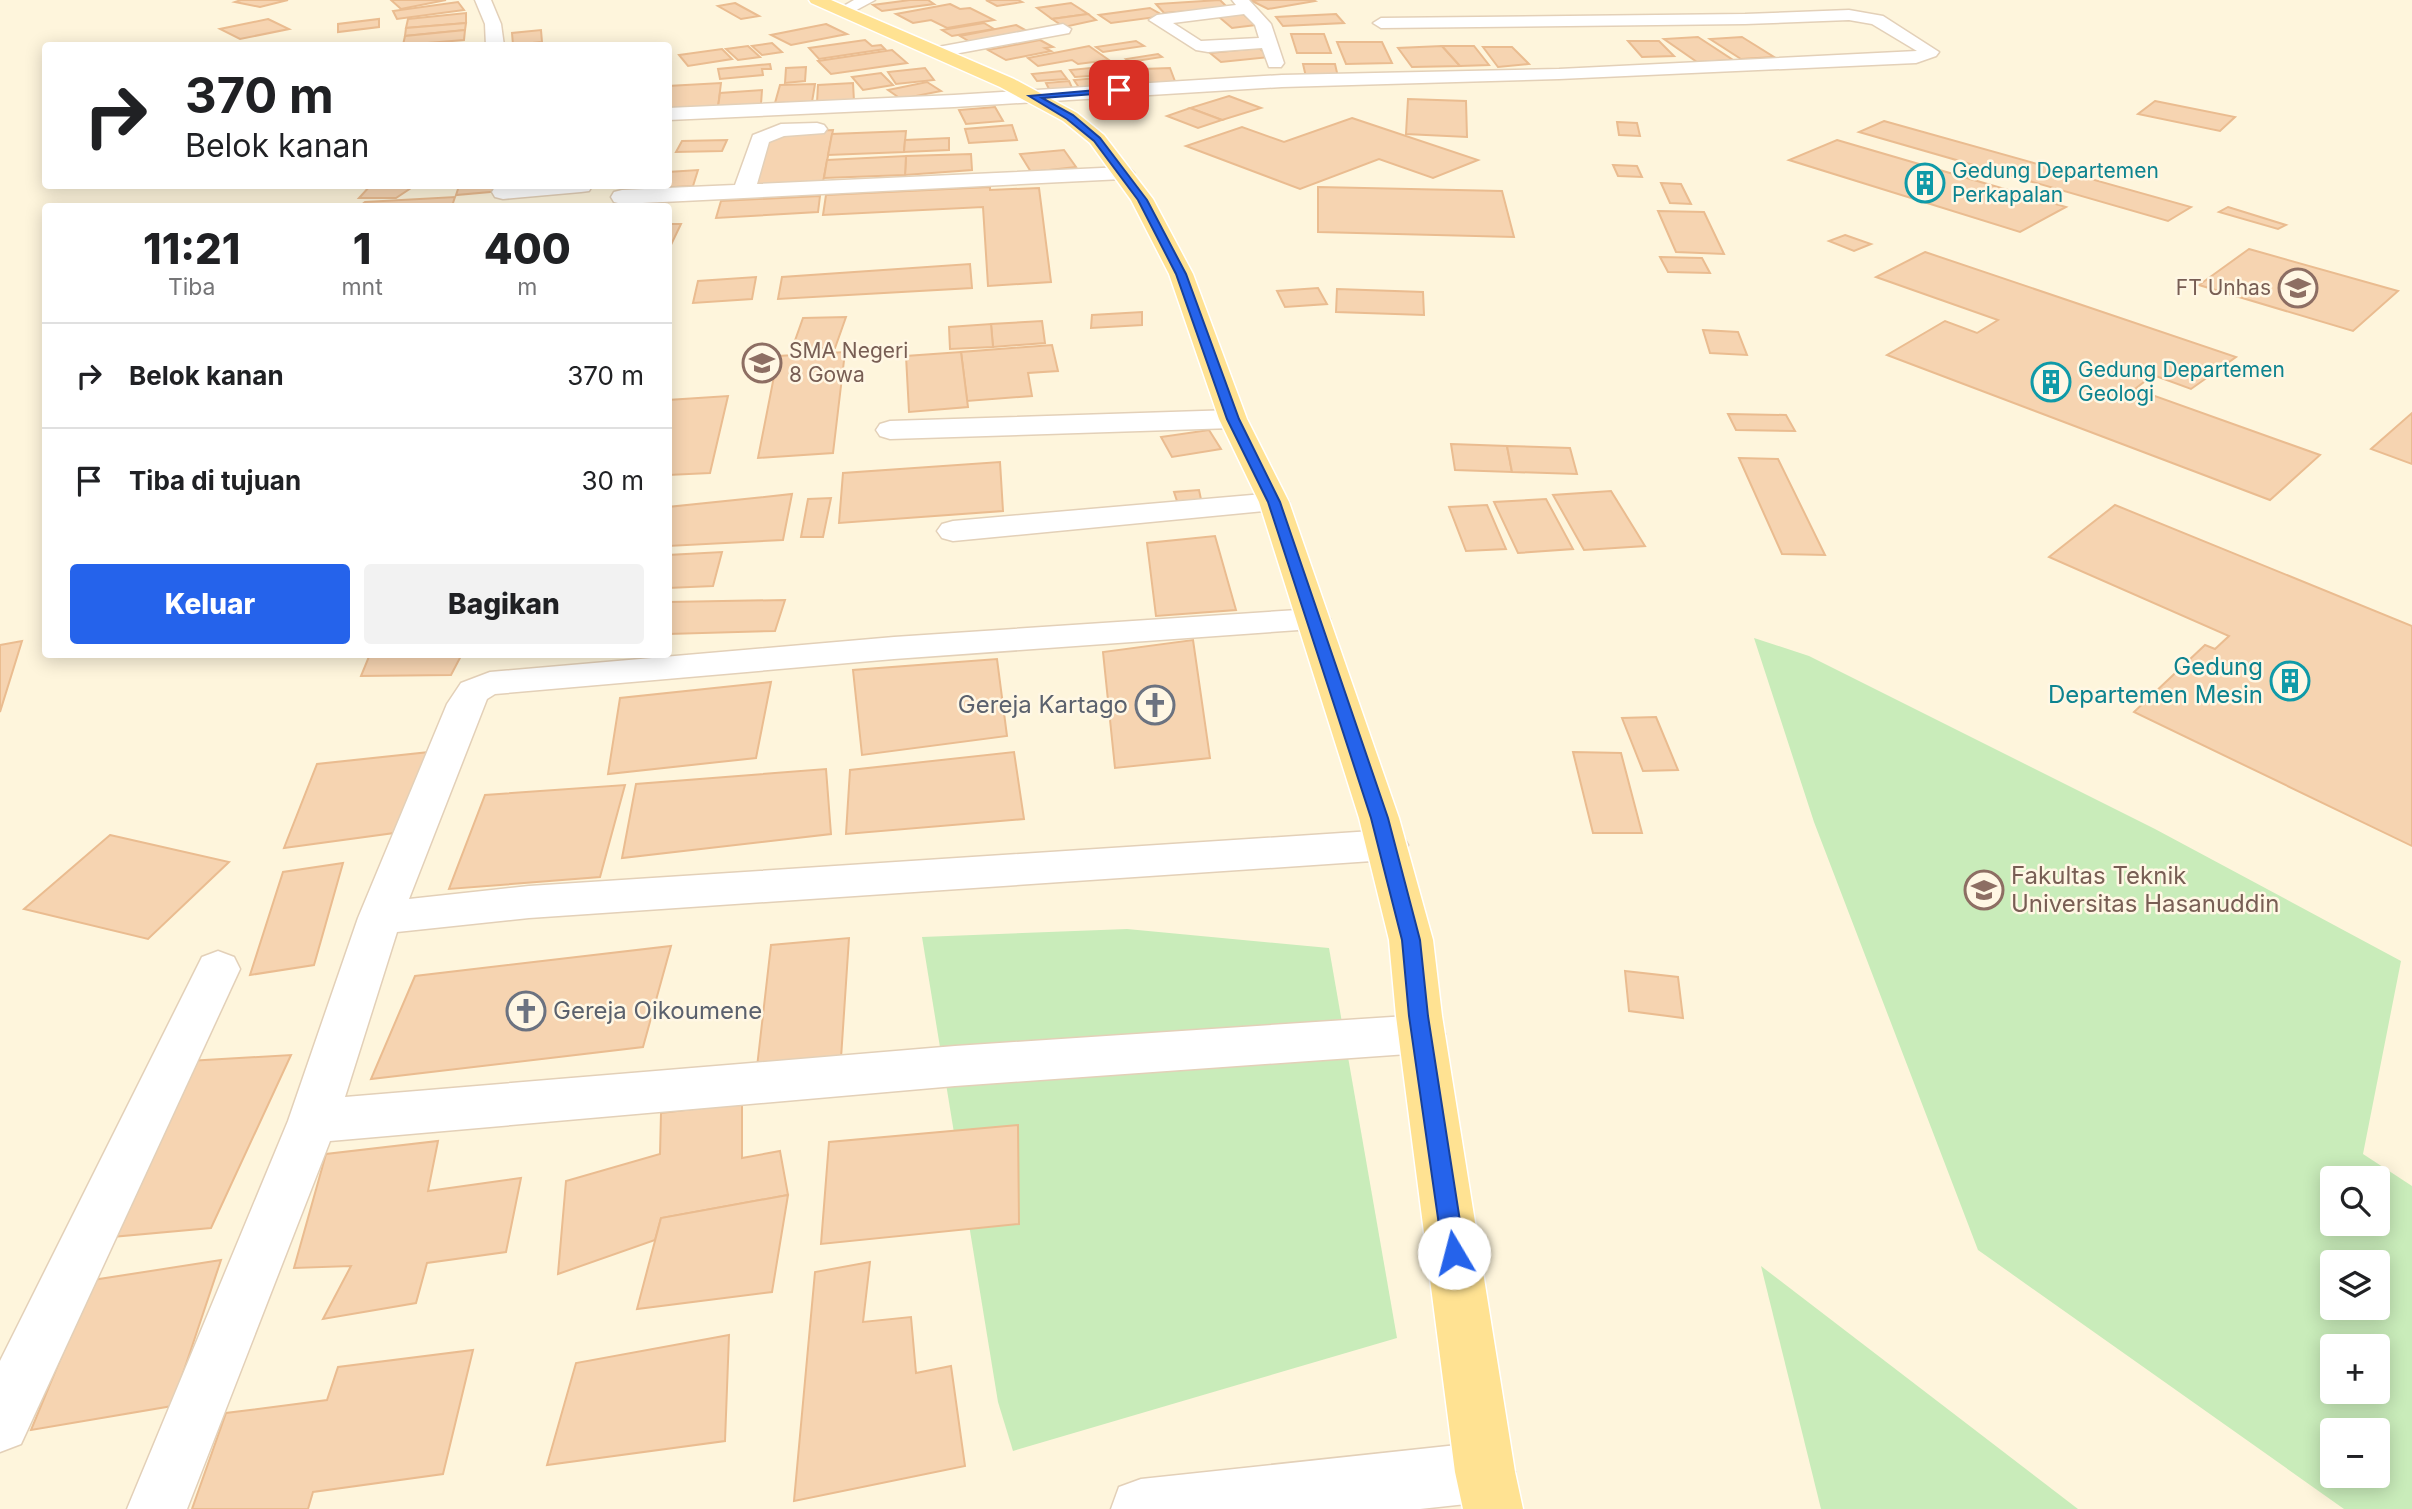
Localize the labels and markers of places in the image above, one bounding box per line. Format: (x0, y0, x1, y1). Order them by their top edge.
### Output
pin (1089, 60, 1149, 120)
place label: Gedung Departemen Perkapalan (1952, 158, 2159, 207)
building icon: Gedung Departemen Perkapalan (1904, 162, 1946, 204)
school or university icon: FT Unhas (2277, 267, 2319, 309)
place label: FT Unhas (2176, 275, 2271, 300)
place label: SMA Negeri 8 Gowa (789, 338, 908, 387)
school or university icon: SMA Negeri 8 Gowa (741, 342, 783, 384)
place label: Gedung Departemen Geologi (2078, 357, 2285, 406)
building icon: Gedung Departemen Geologi (2030, 361, 2072, 403)
place label: Gedung Departemen Mesin (2048, 652, 2263, 709)
building icon: Gedung Departemen Mesin (2269, 660, 2311, 702)
church icon: Gereja Kartago (1134, 684, 1176, 726)
place label: Gereja Kartago (958, 690, 1128, 719)
place label: Fakultas Teknik Universitas Hasanuddin (2011, 861, 2279, 918)
school or university icon: Fakultas Teknik Universitas Hasanuddin (1963, 869, 2005, 911)
church icon: Gereja Oikoumene (505, 990, 547, 1032)
place label: Gereja Oikoumene (553, 996, 762, 1025)

